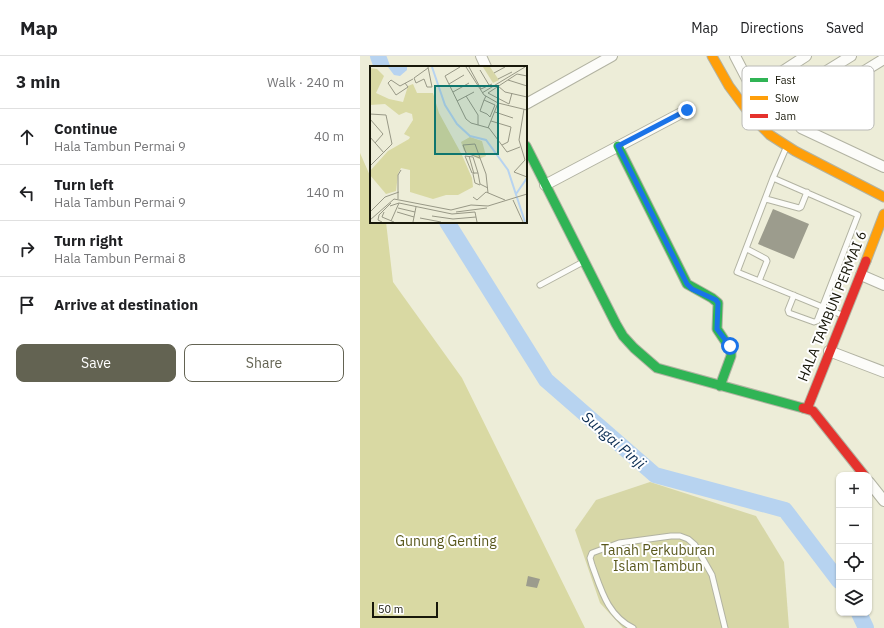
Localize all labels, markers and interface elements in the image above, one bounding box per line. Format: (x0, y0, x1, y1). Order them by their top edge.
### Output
text: Map (20, 16, 58, 40)
text: Map (691, 19, 718, 37)
text: Directions (740, 19, 804, 37)
text: Saved (826, 19, 864, 37)
inset map (370, 66, 527, 223)
legend (742, 66, 874, 130)
text: 3 min (16, 71, 60, 93)
text: Fast (775, 73, 796, 87)
text: Walk · 240 m (267, 74, 344, 91)
text: Slow (775, 91, 799, 105)
route end (678, 101, 696, 119)
text: Jam (775, 109, 796, 123)
text: Continue (54, 119, 118, 138)
icon: ahead (16, 126, 38, 148)
text: 40 m (314, 128, 344, 145)
text: Hala Tambun Permai 9 (54, 138, 186, 155)
text: Turn left (54, 175, 114, 194)
icon: left (16, 182, 38, 204)
text: 140 m (306, 184, 344, 201)
text: Hala Tambun Permai 9 (54, 194, 186, 211)
street label: HALA TAMBUN PERMAI 6 (794, 228, 870, 384)
text: Turn right (54, 231, 123, 250)
icon: right (16, 238, 38, 260)
text: 60 m (314, 240, 344, 257)
text: Hala Tambun Permai 8 (54, 250, 186, 267)
icon: arrive (16, 294, 38, 316)
text: Arrive at destination (54, 295, 198, 314)
route start (721, 337, 739, 355)
button: Save (16, 344, 176, 382)
button: Share (184, 344, 344, 382)
water label: Sungai Pinji (578, 407, 650, 473)
map controls (836, 472, 872, 616)
button: + (836, 472, 872, 508)
button: − (836, 508, 872, 544)
park label: Gunung Genting (395, 532, 497, 550)
park label: Tanah Perkuburan Islam Tambun (601, 541, 715, 575)
button: locate (836, 544, 872, 580)
button: layers (836, 580, 872, 616)
scale bar (372, 600, 438, 619)
text: 50 m (378, 602, 403, 616)

